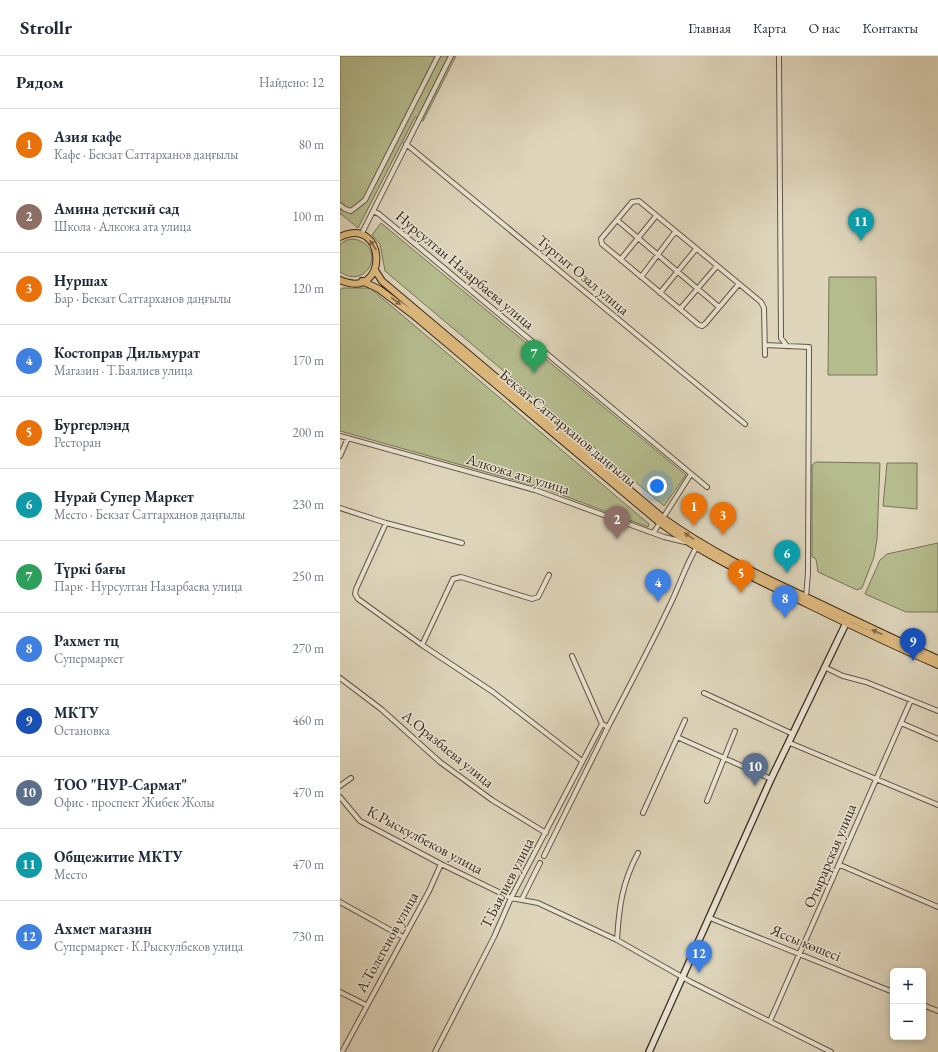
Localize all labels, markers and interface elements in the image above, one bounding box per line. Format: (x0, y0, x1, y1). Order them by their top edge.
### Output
text: Strollr (20, 15, 72, 40)
text: Главная (688, 19, 731, 37)
text: Карта (753, 19, 786, 37)
text: О нас (808, 19, 840, 37)
text: Контакты (862, 19, 918, 37)
text: Рядом (16, 71, 64, 93)
text: Найдено: 12 (259, 74, 324, 91)
text: Азия кафе (54, 127, 121, 146)
text: 1 (26, 136, 32, 153)
text: 80 m (299, 136, 324, 153)
text: Кафе · Бекзат Саттарханов даңғылы (54, 146, 238, 163)
text: Амина детский сад (54, 199, 179, 218)
street label: Нурсултан Назарбаева улица (392, 206, 539, 333)
text: 2 (26, 208, 32, 225)
text: 100 m (293, 208, 324, 225)
pin: 11 (848, 208, 874, 241)
text: Школа · Алкожа ата улица (54, 218, 191, 235)
street label: Тургыт Озал улица (533, 230, 633, 319)
one-way arrow (369, 240, 377, 250)
text: Нуршах (54, 271, 108, 290)
text: 3 (26, 280, 32, 297)
text: 120 m (293, 280, 324, 297)
text: Бар · Бекзат Саттарханов даңғылы (54, 290, 231, 307)
one-way arrow (390, 297, 401, 305)
pin: 7 (521, 340, 547, 373)
text: Костоправ Дильмурат (54, 343, 200, 362)
text: 4 (26, 352, 32, 369)
text: 170 m (293, 352, 324, 369)
text: Магазин · Т.Баялиев улица (54, 362, 193, 379)
street label: Бекзат Саттарханов даңғылы (496, 365, 641, 491)
text: Бургерлэнд (54, 415, 130, 434)
text: 5 (26, 424, 32, 441)
text: 200 m (293, 424, 324, 441)
text: Ресторан (54, 434, 101, 451)
street label: Алкожа ата улица (463, 449, 572, 498)
your location (647, 476, 667, 496)
text: Нурай Супер Маркет (54, 487, 194, 506)
pin: 1 (681, 493, 707, 526)
text: 6 (26, 496, 32, 513)
text: 230 m (293, 496, 324, 513)
pin: 3 (710, 502, 736, 535)
text: Место · Бекзат Саттарханов даңғылы (54, 506, 245, 523)
pin: 2 (604, 506, 630, 539)
one-way arrow (684, 532, 694, 540)
pin: 6 (774, 540, 800, 573)
text: Түркі бағы (54, 559, 126, 578)
pin: 5 (728, 560, 754, 593)
text: 7 (26, 568, 32, 585)
text: 250 m (293, 568, 324, 585)
pin: 4 (645, 569, 671, 602)
text: Парк · Нурсултан Назарбаева улица (54, 578, 243, 595)
pin: 8 (772, 585, 798, 618)
pin: 9 (900, 628, 926, 661)
one-way arrow (871, 629, 882, 635)
text: Рахмет тц (54, 631, 119, 650)
text: 8 (26, 640, 32, 657)
text: 270 m (293, 640, 324, 657)
text: Супермаркет (54, 650, 124, 667)
text: МКТУ (54, 703, 99, 722)
street label: А.Оразбаева улица (398, 705, 498, 792)
text: 9 (26, 712, 32, 729)
text: 460 m (293, 712, 324, 729)
text: Остановка (54, 722, 110, 739)
pin: 10 (742, 753, 768, 786)
text: ТОО "НУР-Сармат" (54, 775, 187, 794)
text: 10 (22, 784, 36, 801)
text: 470 m (293, 784, 324, 801)
text: Офис · проспект Жибек Жолы (54, 794, 215, 811)
street label: К.Рыскулбеков улица (364, 801, 487, 878)
street label: Отырарская улица (799, 801, 860, 911)
street label: Т.Баялиев улица (476, 834, 538, 931)
text: Общежитие МКТУ (54, 847, 183, 866)
text: 11 (22, 856, 36, 873)
text: 470 m (293, 856, 324, 873)
text: Место (54, 866, 87, 883)
street label: А.Толегенов улица (351, 888, 422, 996)
text: Ахмет магазин (54, 919, 152, 938)
street label: Яссы көшесі (767, 919, 844, 965)
text: 12 (22, 928, 36, 945)
text: 730 m (293, 928, 324, 945)
text: Супермаркет · К.Рыскулбеков улица (54, 938, 243, 955)
pin: 12 (686, 940, 712, 973)
map controls (890, 968, 926, 1040)
button: + (890, 968, 926, 1004)
button: − (890, 1004, 926, 1040)

